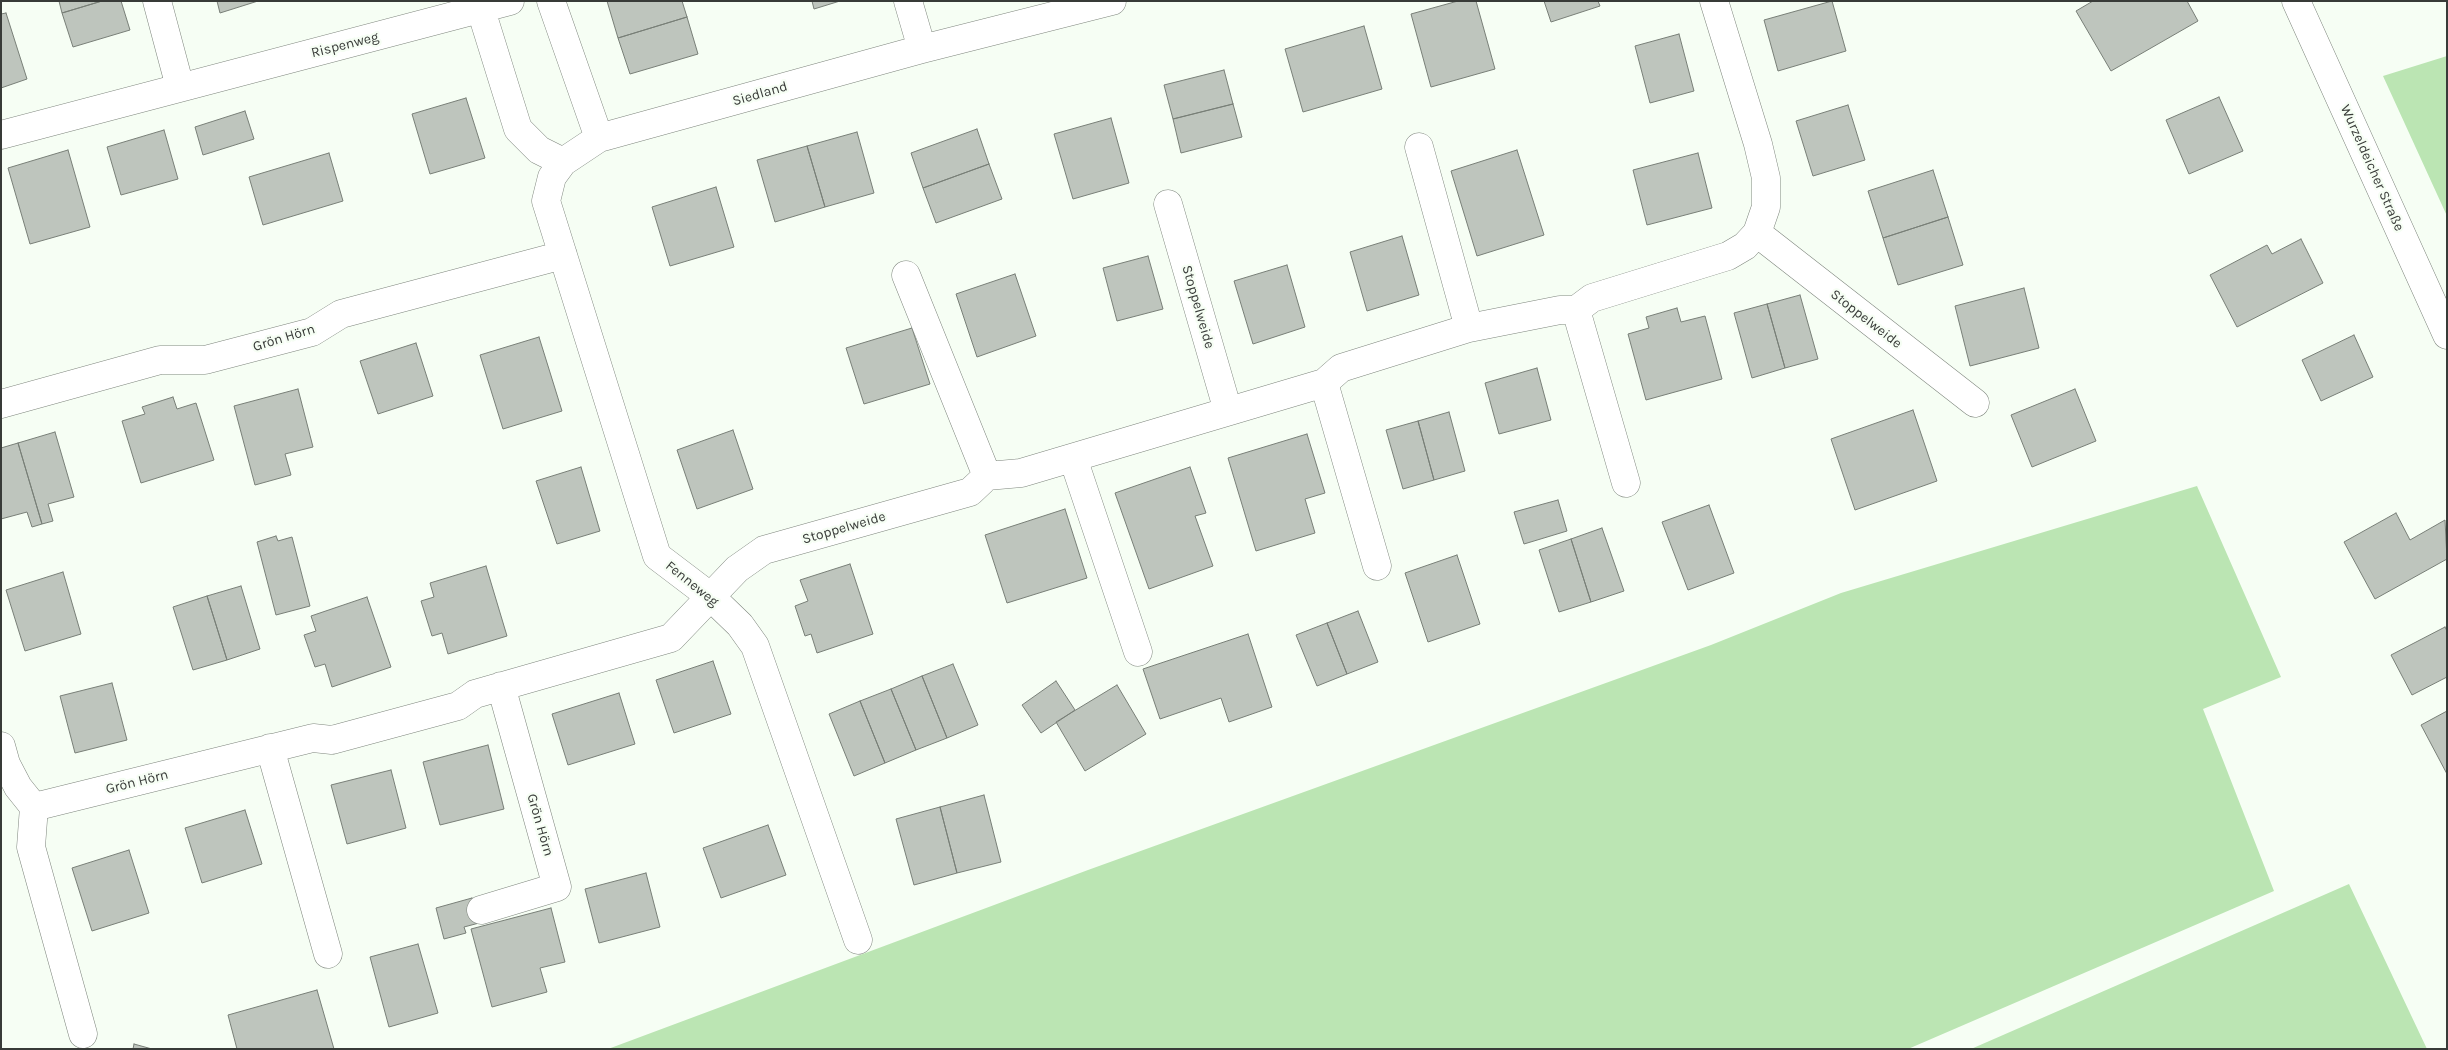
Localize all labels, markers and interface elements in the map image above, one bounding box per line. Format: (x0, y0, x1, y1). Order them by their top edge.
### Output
street label: Rispenweg (309, 28, 381, 62)
street label: Siedland (731, 78, 789, 110)
street label: Wurzeldeicher Straße (2337, 102, 2407, 234)
street label: Stoppelweide (1178, 263, 1218, 351)
street label: Stoppelweide (1827, 286, 1905, 352)
street label: Grön Hörn (251, 321, 317, 355)
street label: Stoppelweide (800, 508, 888, 548)
street label: Fenneweg (662, 558, 722, 610)
street label: Grön Hörn (104, 766, 170, 798)
street label: Grön Hörn (523, 792, 557, 858)

